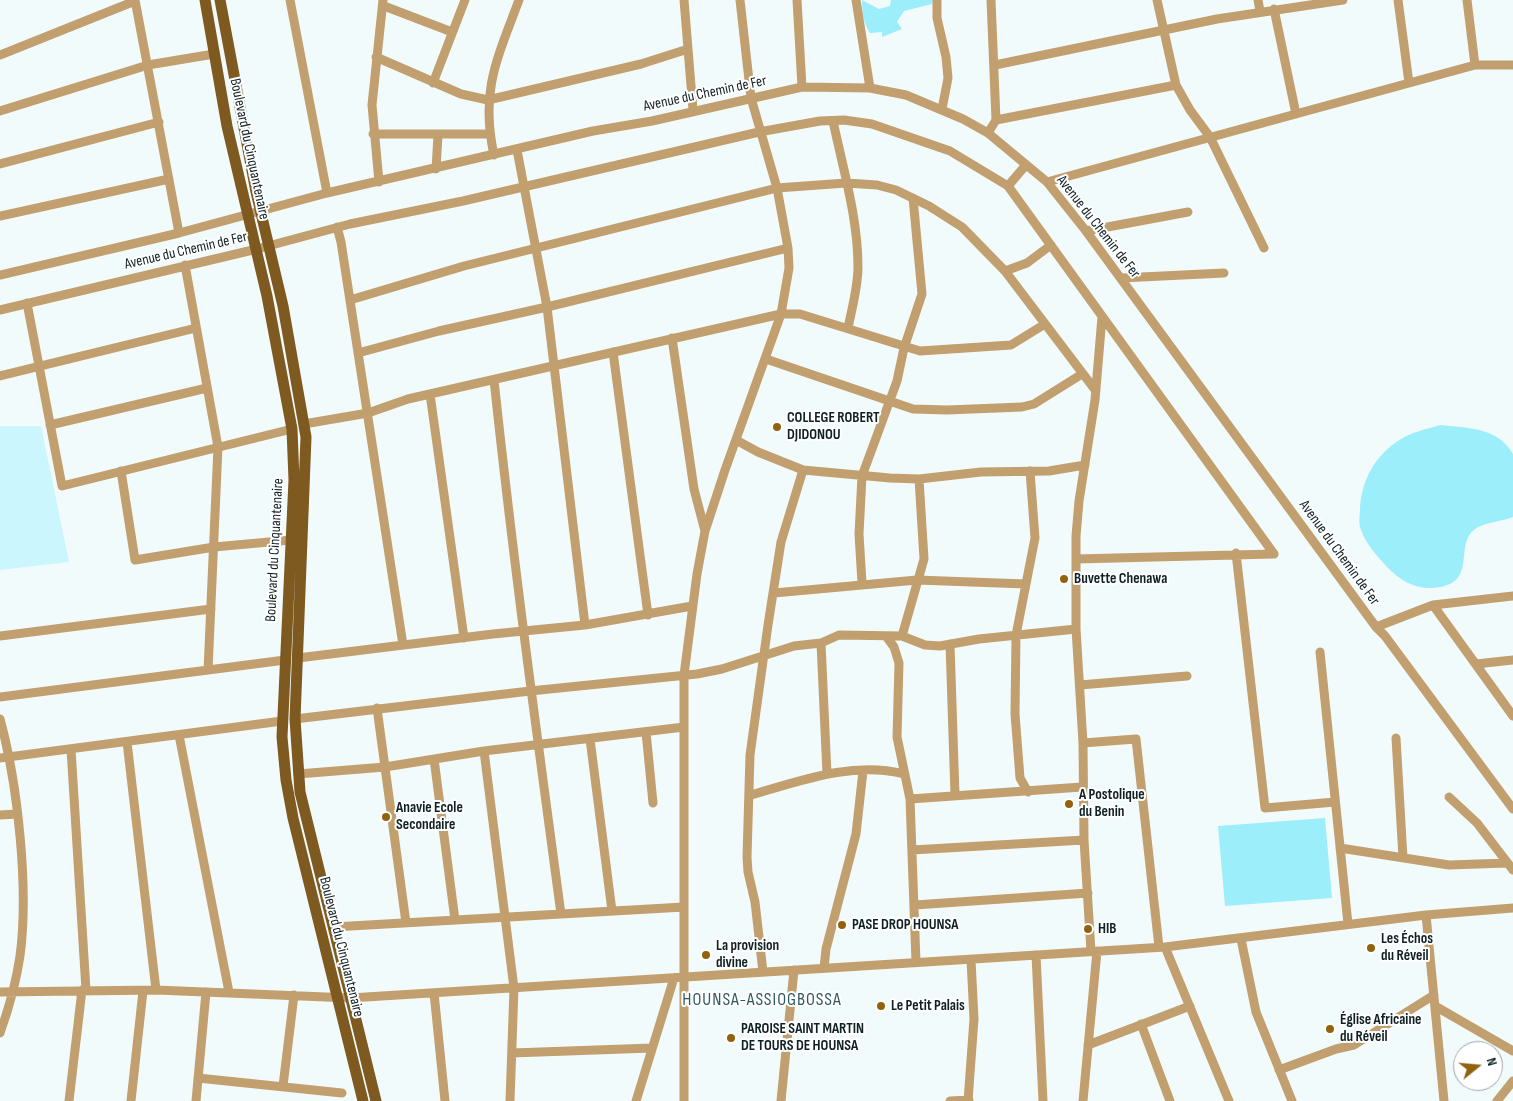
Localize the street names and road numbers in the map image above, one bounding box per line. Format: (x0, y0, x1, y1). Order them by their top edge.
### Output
street label: Avenue du Chemin de Fer (642, 72, 768, 116)
street label: Boulevard du Cinquantenaire (225, 77, 273, 221)
street label: Avenue du Chemin de Fer (1052, 172, 1144, 282)
street label: Avenue du Chemin de Fer (123, 228, 249, 274)
street label: Boulevard du Cinquantenaire (262, 478, 288, 622)
street label: Avenue du Chemin de Fer (1295, 497, 1383, 609)
street label: Boulevard du Cinquantenaire (315, 875, 367, 1019)

